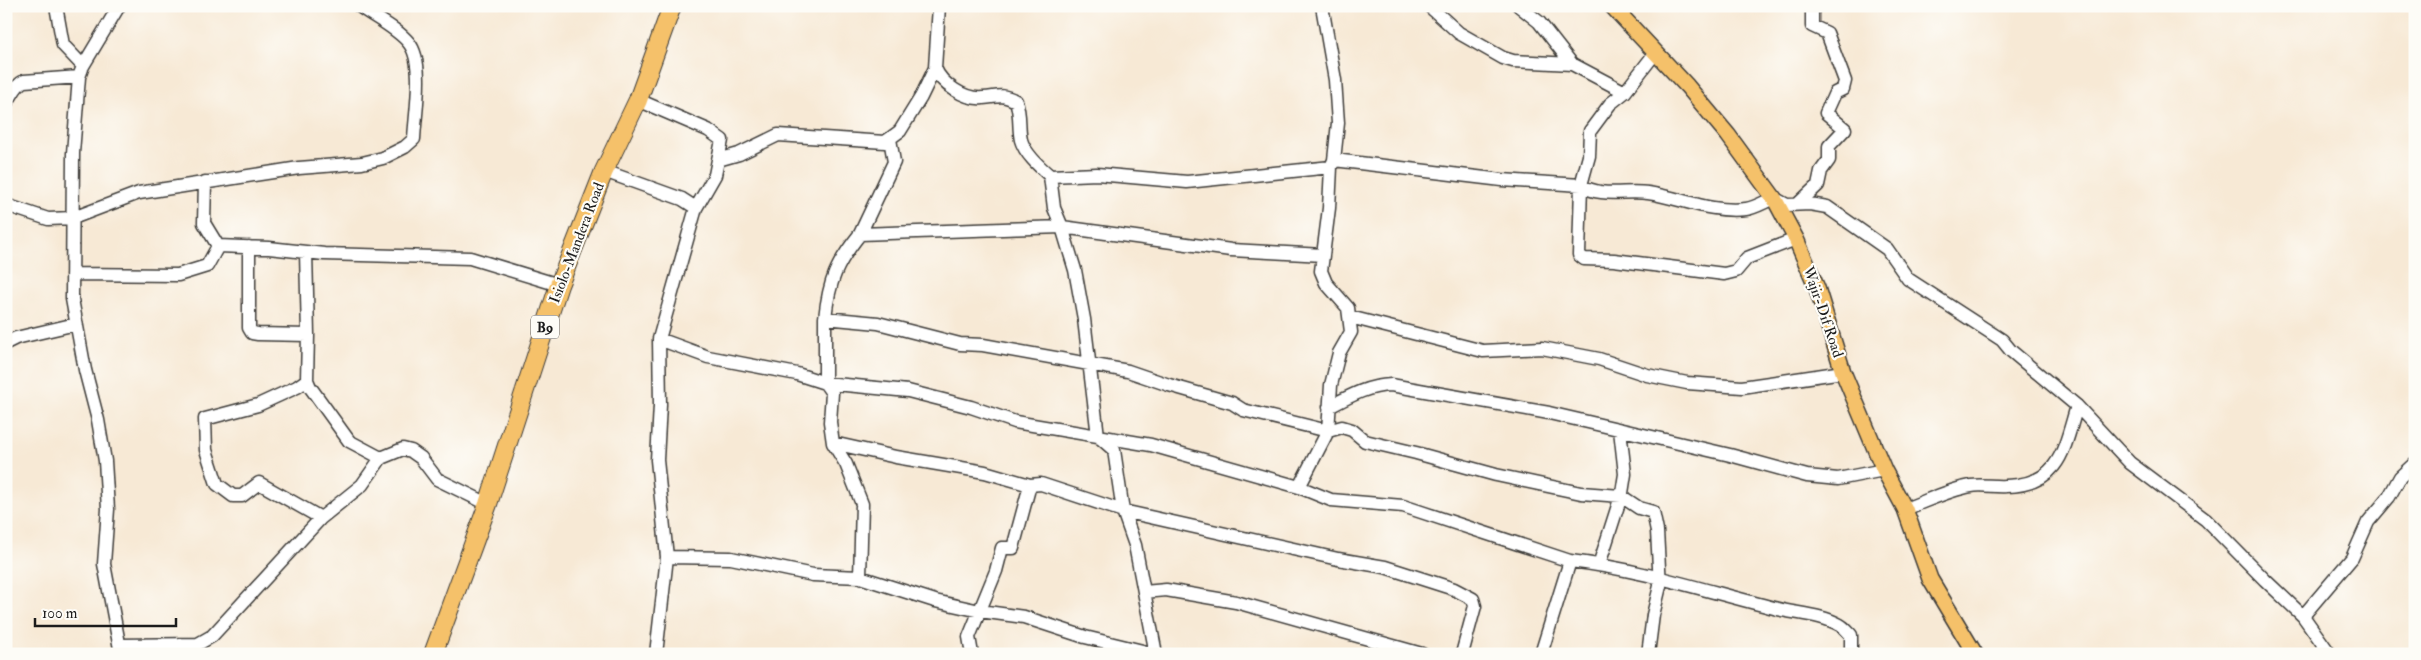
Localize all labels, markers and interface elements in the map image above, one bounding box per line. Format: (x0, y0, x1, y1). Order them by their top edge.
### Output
street label: Isiolo-Mandera Road (545, 179, 609, 306)
street label: Wajir-Dif Road (1798, 263, 1848, 361)
road number: B9 (531, 316, 559, 338)
scale bar (35, 595, 176, 627)
text: 100 m (42, 604, 78, 623)

